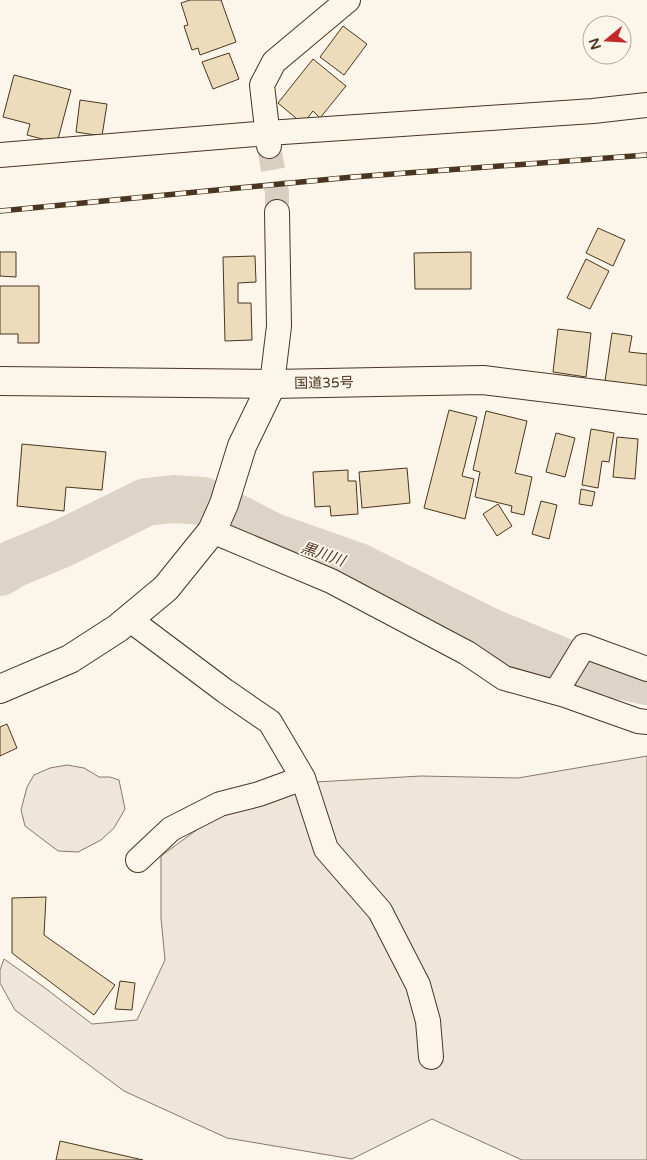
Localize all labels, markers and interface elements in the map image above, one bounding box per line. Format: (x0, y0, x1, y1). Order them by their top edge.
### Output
north arrow (582, 15, 632, 65)
text: N (585, 36, 605, 52)
street label: 国道35号 (294, 374, 354, 392)
water label: 黒川川 (299, 538, 349, 570)

